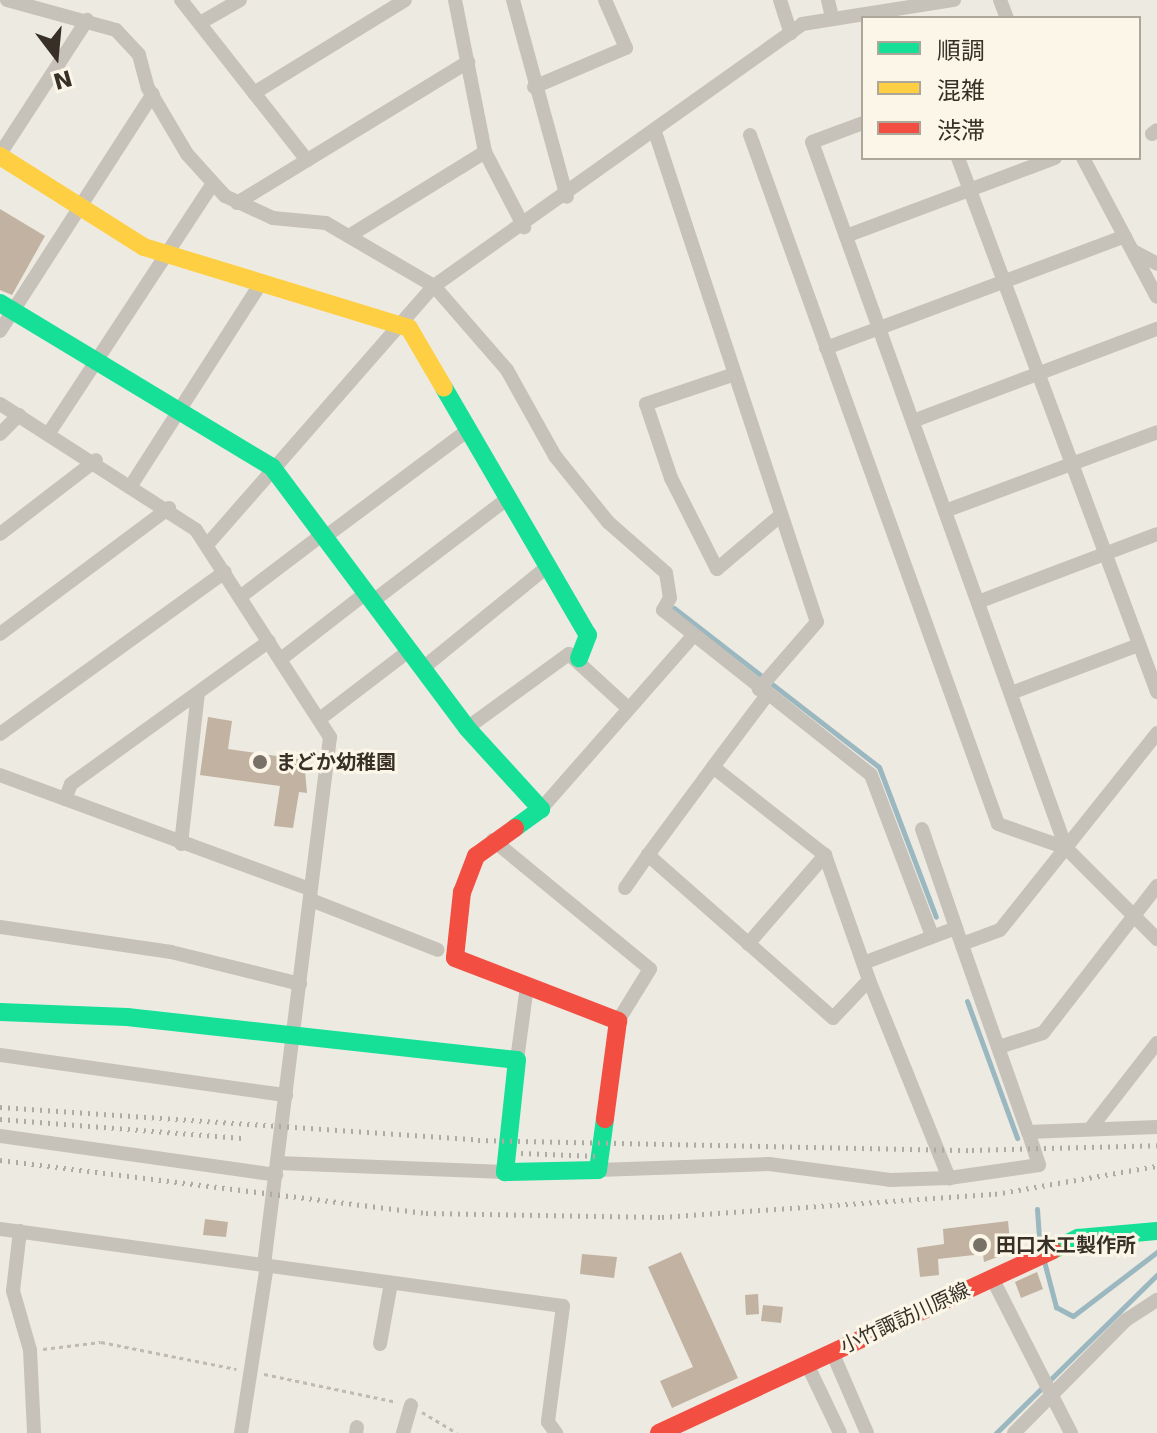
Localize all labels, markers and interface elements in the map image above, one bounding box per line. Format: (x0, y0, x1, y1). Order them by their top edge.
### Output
north arrow (16, 16, 96, 96)
legend (861, 16, 1141, 160)
text: 順調 (937, 37, 985, 65)
text: N (50, 65, 75, 94)
text: 混雑 (937, 77, 985, 105)
text: 渋滞 (937, 117, 985, 145)
place label: まどか幼稚園 (276, 750, 396, 774)
marker: まどか幼稚園 (251, 753, 269, 771)
place label: 田口木工製作所 (996, 1233, 1136, 1257)
marker: 田口木工製作所 (971, 1236, 989, 1254)
street label: 小竹諏訪川原線 (836, 1278, 974, 1358)

